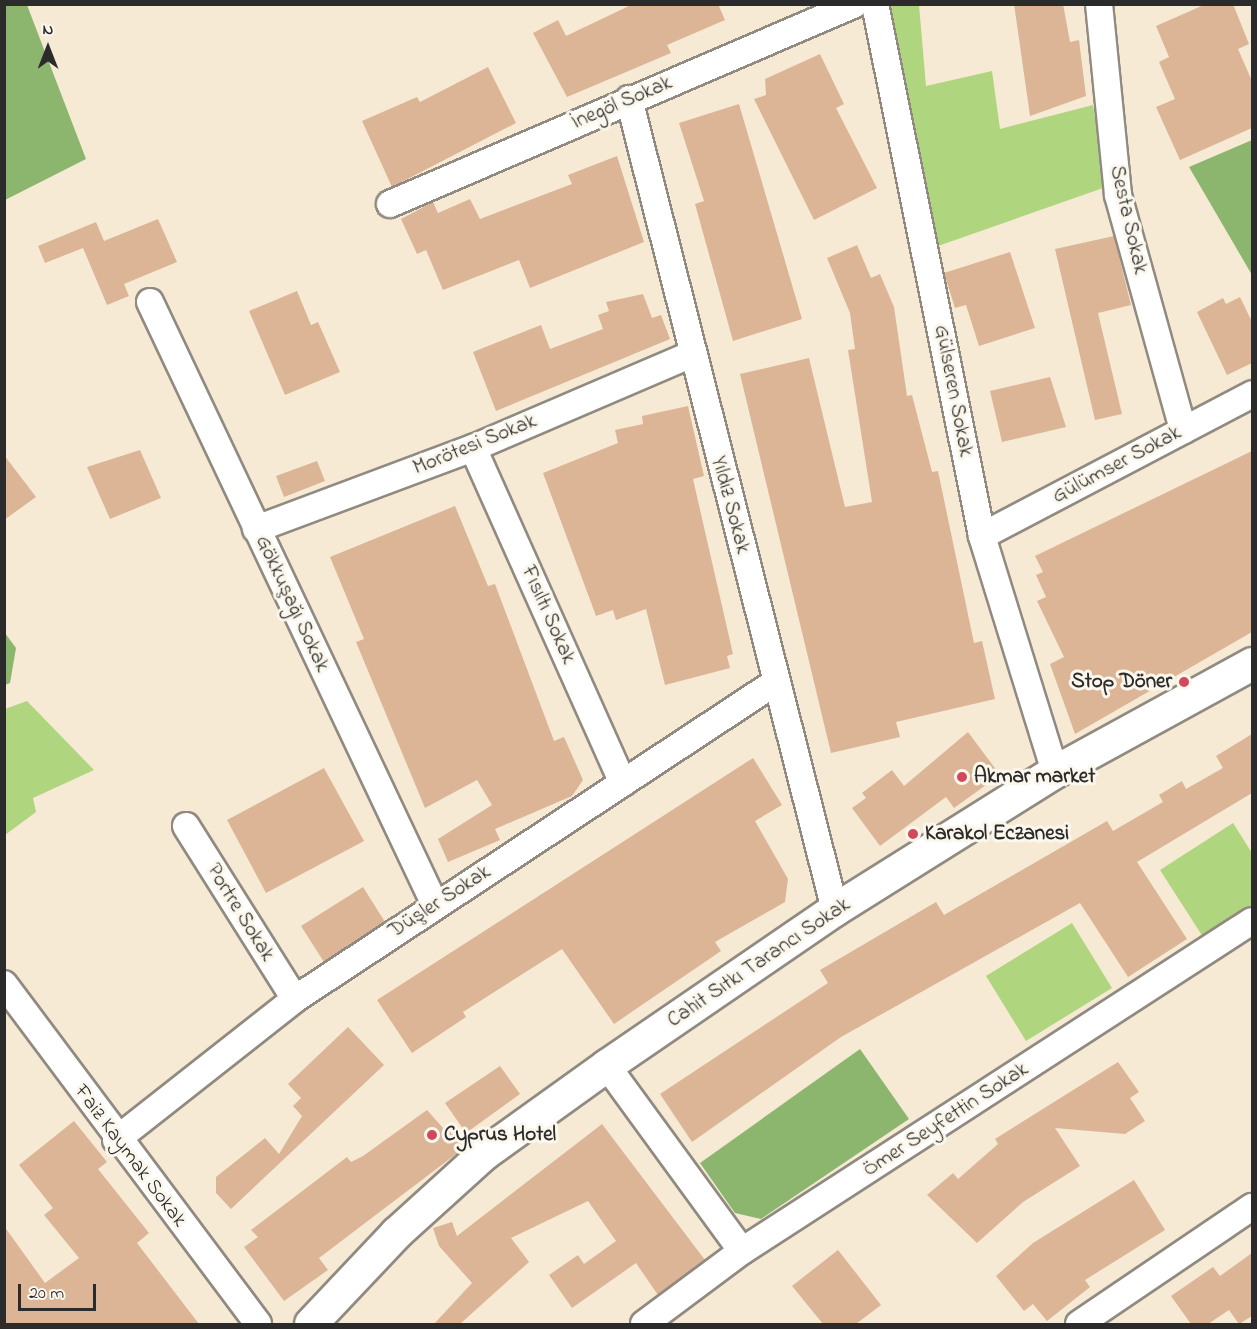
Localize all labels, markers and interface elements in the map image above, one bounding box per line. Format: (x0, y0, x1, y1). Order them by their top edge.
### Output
north arrow (18, 18, 78, 78)
text: N (43, 18, 53, 42)
street label: İnegöl Sokak (568, 71, 676, 135)
street label: Sesta Sokak (1103, 163, 1153, 277)
street label: Gülseren Sokak (928, 323, 978, 459)
street label: Morötesi Sokak (410, 409, 540, 481)
street label: Gülümser Sokak (1048, 420, 1186, 510)
street label: Yıldız Sokak (705, 453, 755, 557)
street label: Gökkuşağı Sokak (249, 532, 335, 676)
street label: Fısıltı Sokak (515, 562, 581, 668)
place label: Stop Döner (1071, 669, 1172, 695)
marker: Stop Döner (1177, 675, 1191, 689)
place label: Akmar market (974, 764, 1095, 790)
marker: Akmar market (955, 770, 969, 784)
place label: Karakol Eczanesi (925, 821, 1069, 847)
marker: Karakol Eczanesi (906, 827, 920, 841)
street label: Portre Sokak (200, 860, 280, 966)
street label: Düşler Sokak (384, 860, 496, 944)
street label: Cahit Sıtkı Tarancı Sokak (663, 892, 855, 1034)
street label: Ömer Seyfettin Sokak (859, 1057, 1033, 1183)
street label: Faiz Kaymak Sokak (68, 1080, 192, 1232)
place label: Cyprus Hotel (444, 1122, 556, 1148)
marker: Cyprus Hotel (425, 1128, 439, 1142)
scale bar (21, 1272, 99, 1310)
text: 20 m (29, 1281, 64, 1307)

